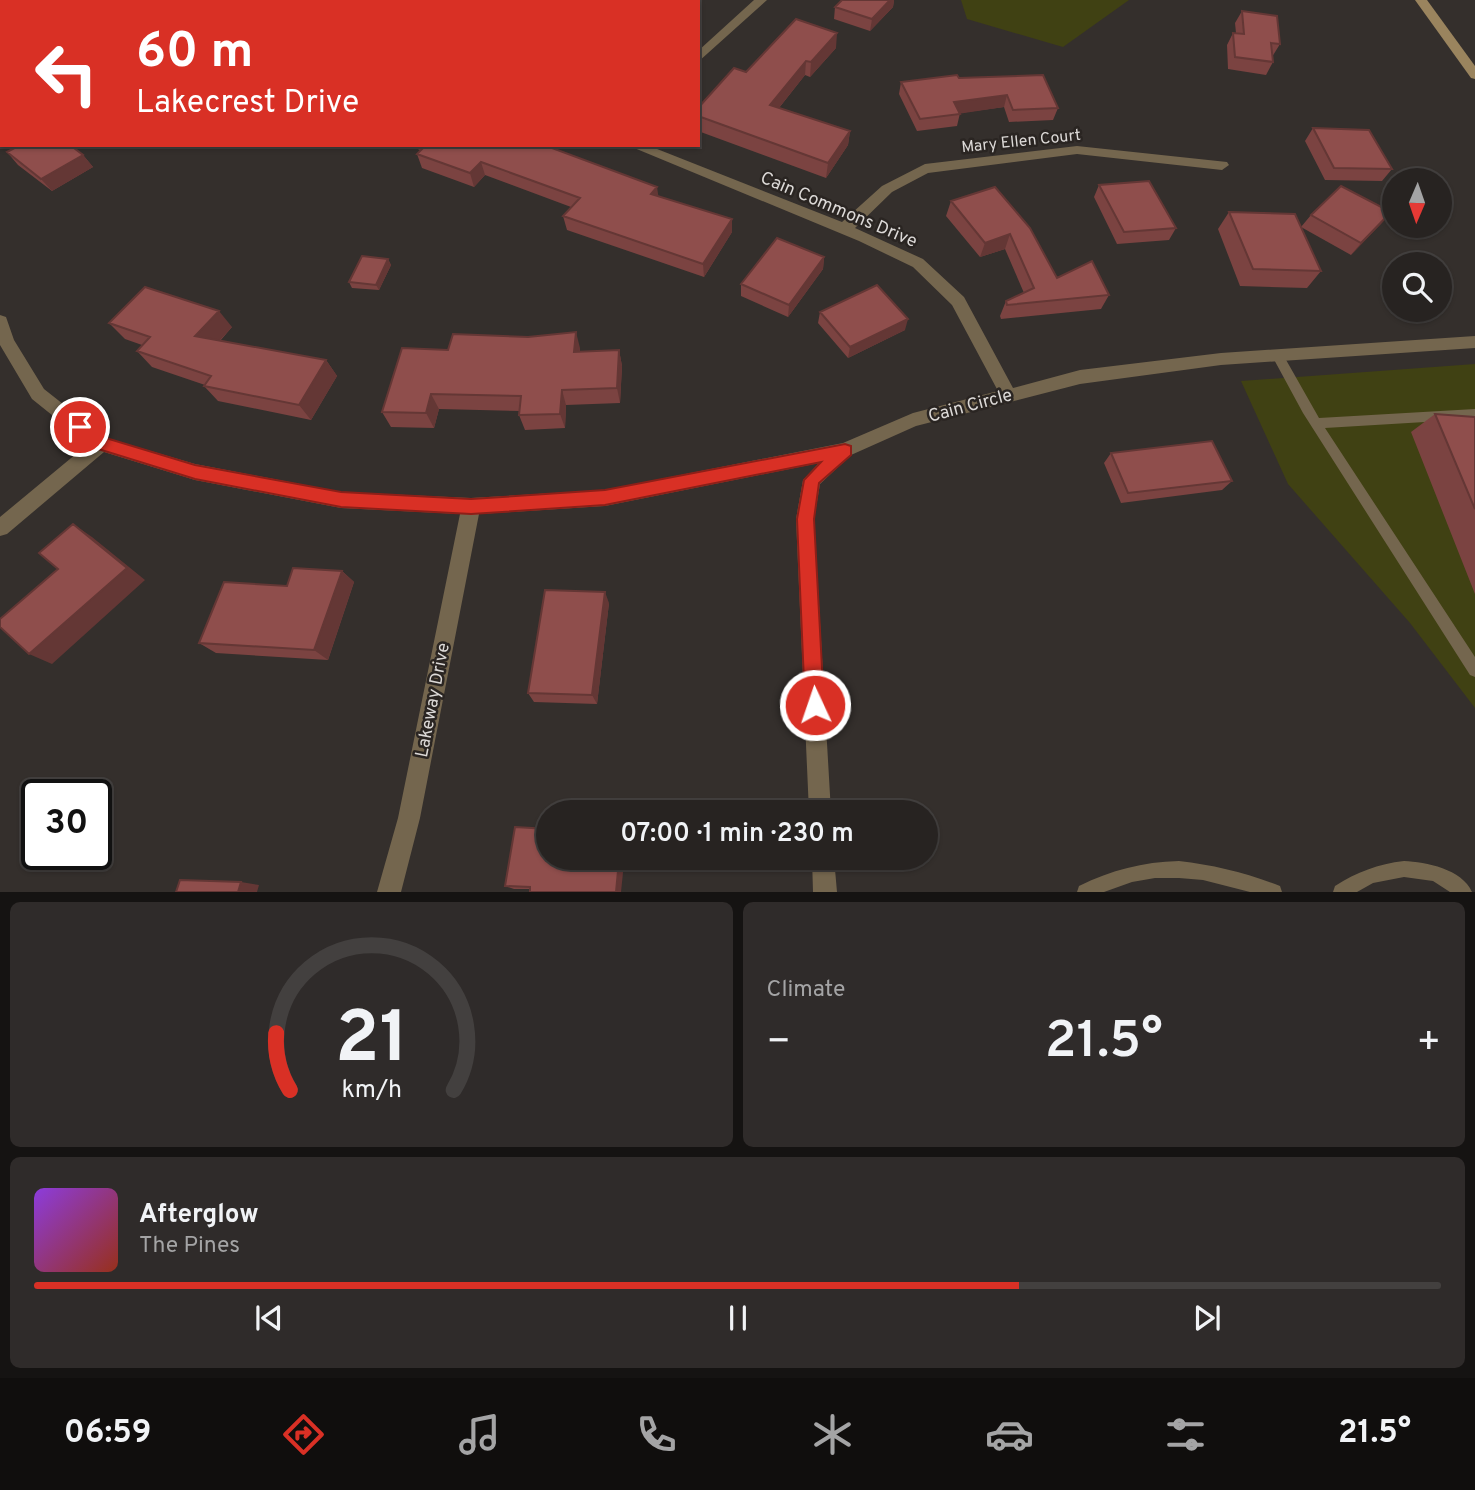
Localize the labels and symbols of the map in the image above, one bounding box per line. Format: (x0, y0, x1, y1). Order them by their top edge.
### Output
street label: Mary Ellen Court (960, 126, 1082, 158)
street label: Cain Commons Drive (757, 167, 920, 254)
north arrow (1382, 168, 1452, 238)
street label: Cain Circle (926, 384, 1015, 429)
pin (50, 397, 110, 457)
street label: Lakeway Drive (411, 641, 456, 760)
position arrow (778, 668, 852, 742)
speed limit sign: 30 (21, 779, 112, 870)

